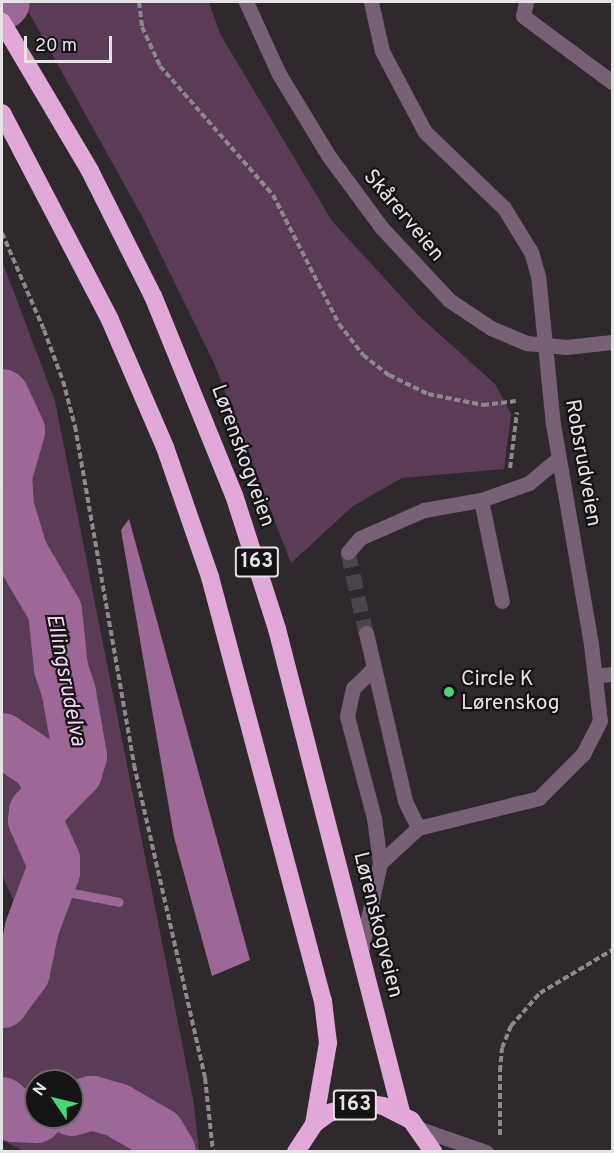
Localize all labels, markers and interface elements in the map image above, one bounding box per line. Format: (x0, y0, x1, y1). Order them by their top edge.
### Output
scale bar (27, 24, 116, 62)
text: 20 m (35, 35, 77, 58)
street label: Skårerveien (357, 165, 449, 267)
street label: Lørenskogveien (205, 381, 279, 531)
street label: Robsrudveien (558, 397, 606, 529)
road number: 163 (234, 545, 280, 579)
water label: Ellingsrudelva (39, 612, 91, 748)
place label: Circle K Lørenskog (461, 667, 560, 717)
marker: Circle K Lørenskog (442, 685, 456, 699)
street label: Lørenskogveien (347, 849, 407, 1001)
north arrow (24, 1069, 84, 1129)
text: N (29, 1079, 52, 1100)
road number: 163 (332, 1088, 378, 1122)

